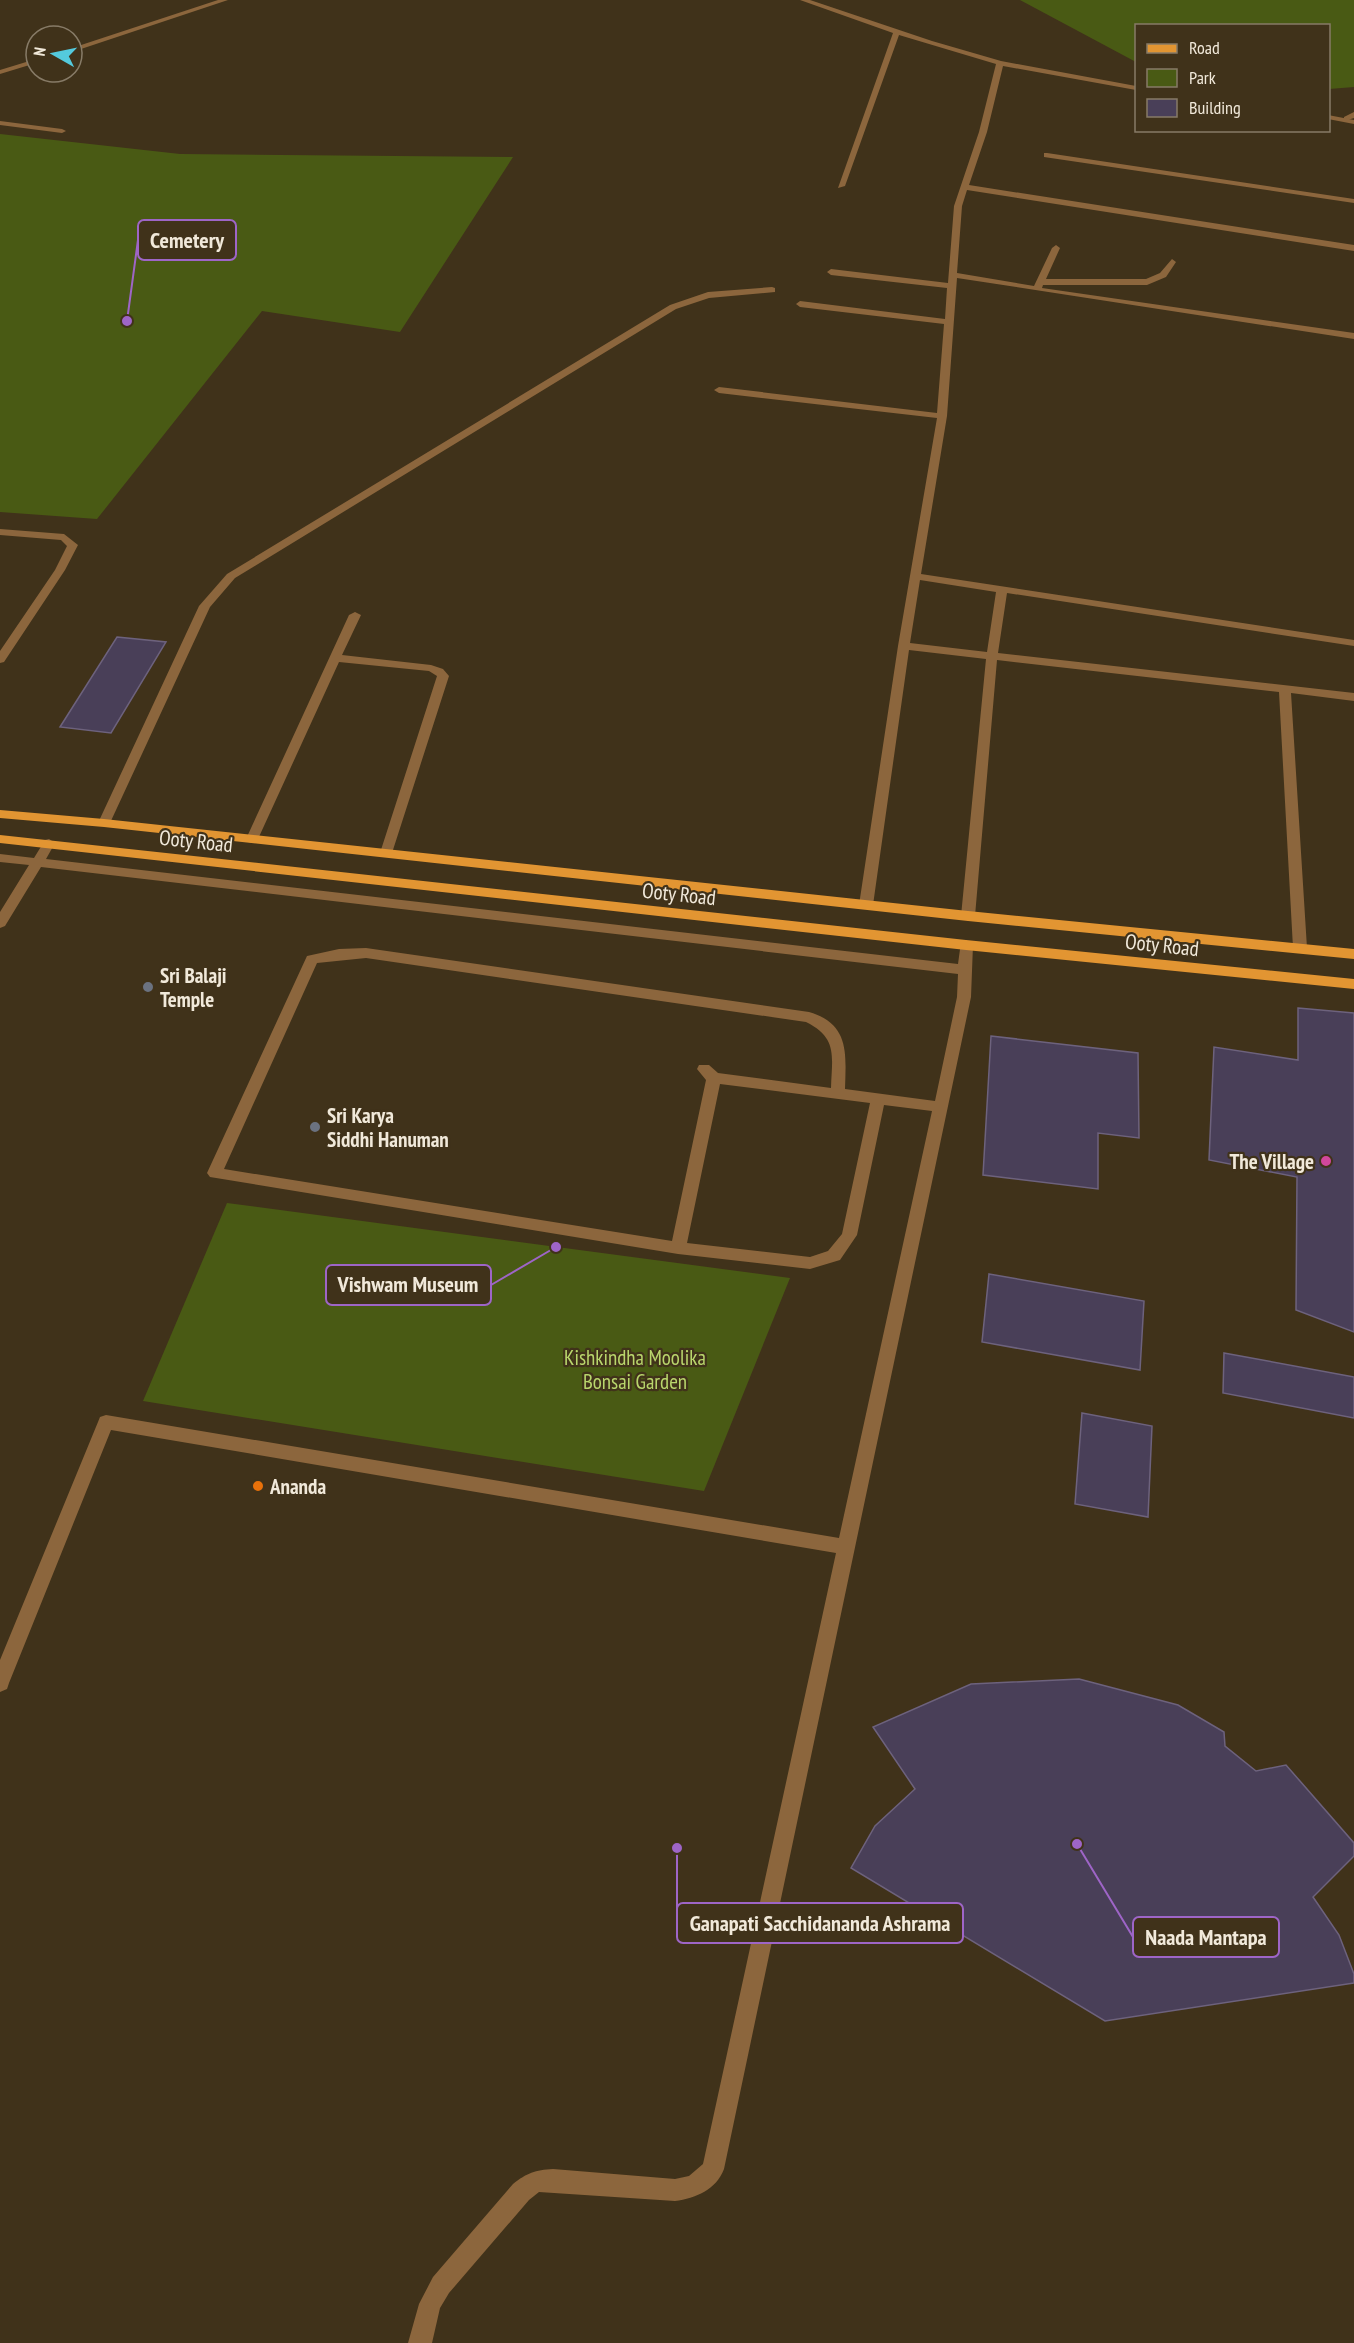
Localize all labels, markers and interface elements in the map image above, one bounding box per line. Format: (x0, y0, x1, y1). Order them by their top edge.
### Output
north arrow (24, 24, 84, 84)
legend (1135, 24, 1330, 132)
text: Road (1189, 36, 1220, 59)
text: N (29, 46, 50, 57)
text: Park (1189, 66, 1216, 89)
text: Building (1189, 96, 1241, 119)
callout: Cemetery (138, 220, 236, 260)
text: Cemetery (150, 226, 225, 254)
street label: Ooty Road (158, 824, 234, 858)
street label: Ooty Road (641, 877, 717, 911)
street label: Ooty Road (1124, 928, 1200, 962)
place label: Sri Balaji Temple (160, 962, 227, 1013)
marker: Sri Balaji Temple (141, 980, 155, 994)
place label: Sri Karya Siddhi Hanuman (327, 1102, 449, 1153)
marker: Sri Karya Siddhi Hanuman (308, 1120, 322, 1134)
place label: The Village (1229, 1148, 1314, 1175)
marker: The Village (1319, 1154, 1333, 1168)
callout: Vishwam Museum (326, 1265, 491, 1305)
text: Vishwam Museum (337, 1270, 478, 1298)
park label: Kishkindha Moolika Bonsai Garden (564, 1344, 706, 1395)
place label: Ananda (269, 1473, 326, 1500)
marker: Ananda (251, 1479, 265, 1493)
callout: Ganapati Sacchidananda Ashrama (677, 1903, 963, 1943)
text: Ganapati Sacchidananda Ashrama (690, 1909, 950, 1937)
callout: Naada Mantapa (1133, 1917, 1279, 1957)
text: Naada Mantapa (1145, 1923, 1267, 1951)

